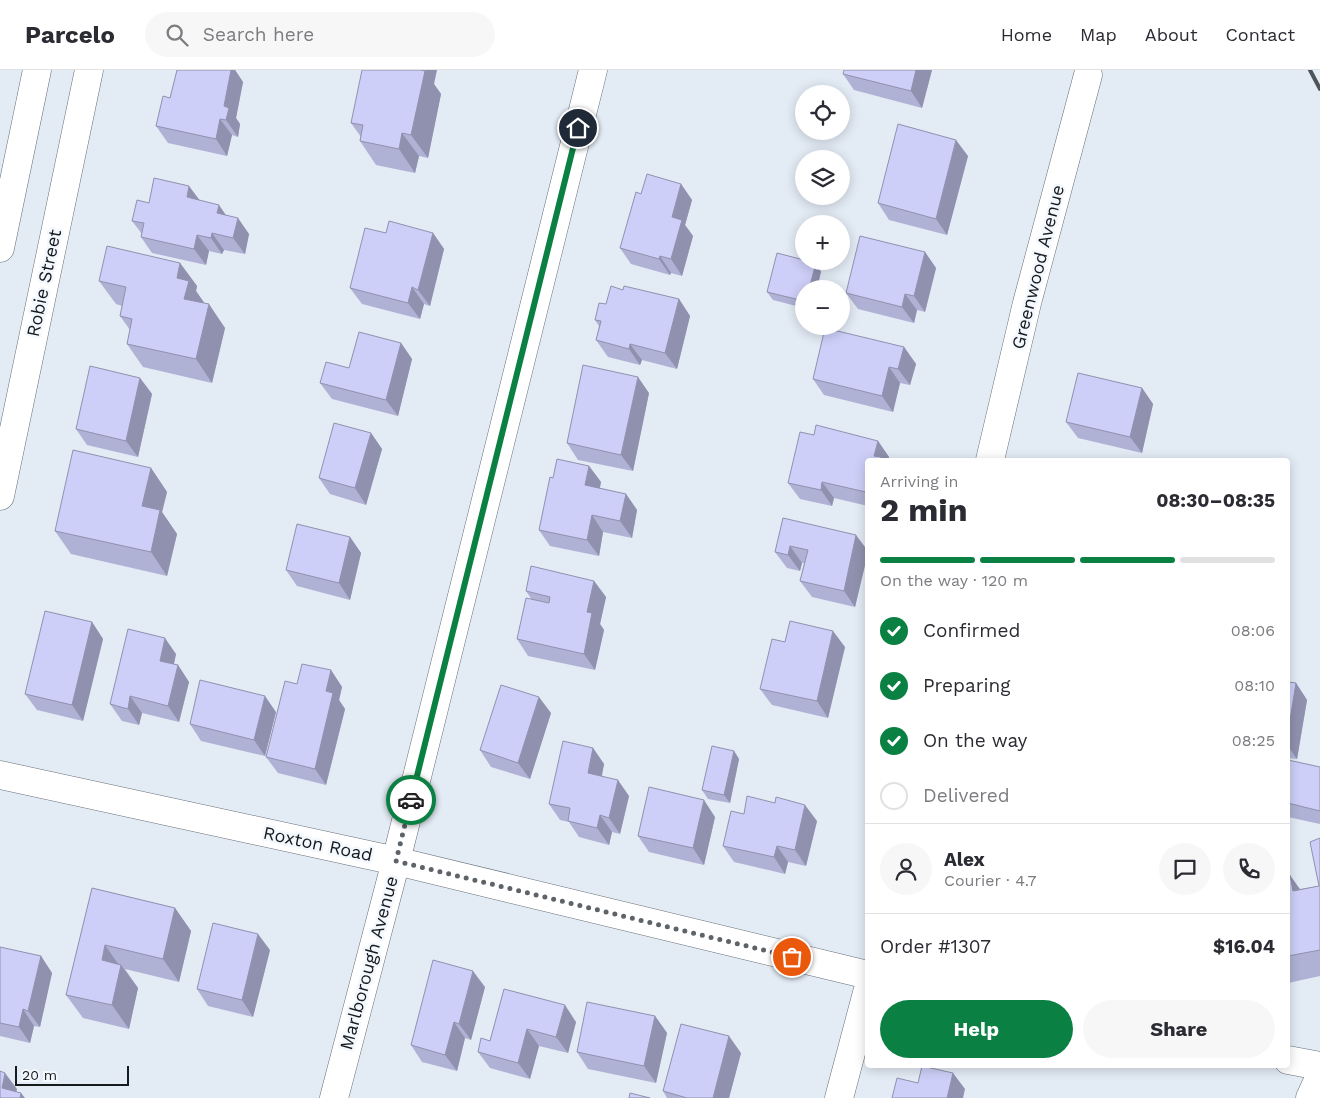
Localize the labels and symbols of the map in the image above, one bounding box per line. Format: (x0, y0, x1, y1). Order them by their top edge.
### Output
pin (557, 107, 599, 149)
street label: Greenwood Avenue (1007, 183, 1068, 351)
street label: Robie Street (22, 227, 65, 339)
courier (386, 775, 436, 825)
street label: Roxton Road (262, 822, 375, 865)
street label: Marlborough Avenue (335, 874, 402, 1052)
pin (771, 936, 813, 978)
scale bar (15, 1063, 129, 1086)

